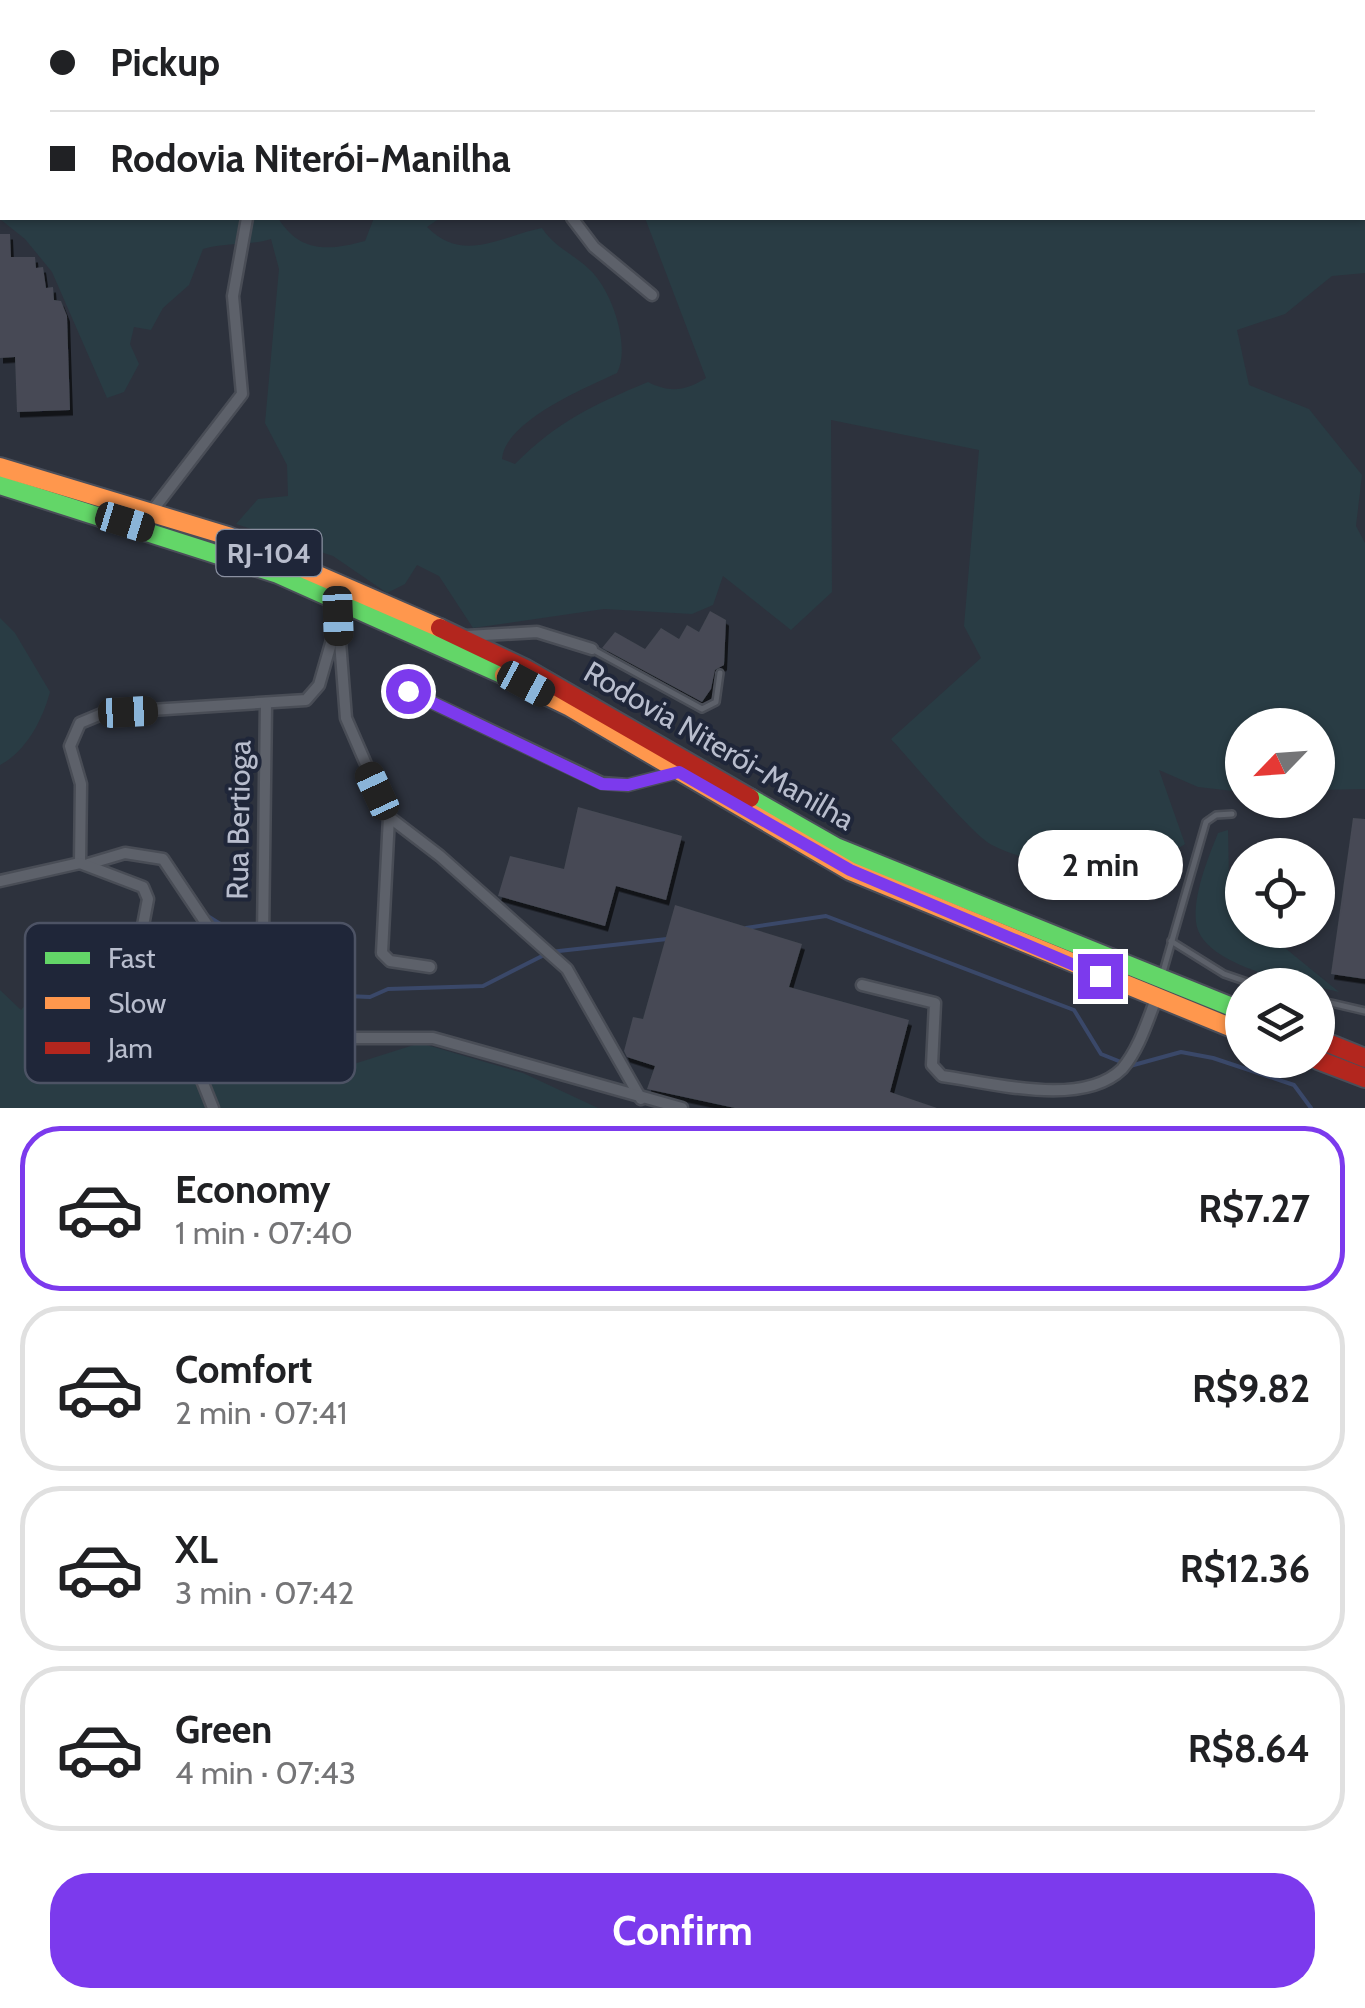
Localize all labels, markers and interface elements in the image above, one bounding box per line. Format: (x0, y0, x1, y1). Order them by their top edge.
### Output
text: Pickup (110, 39, 220, 86)
text: Rodovia Niterói-Manilha (110, 135, 511, 182)
car (92, 499, 158, 545)
road number: RJ-104 (216, 530, 322, 576)
car (322, 585, 354, 647)
street label: Rodovia Niterói-Manilha (578, 653, 861, 838)
car (492, 657, 560, 711)
route start (386, 669, 431, 714)
car (97, 695, 159, 729)
north arrow (1225, 708, 1335, 818)
map controls (1225, 708, 1335, 1078)
street label: Rua Bertioga (219, 739, 258, 900)
car (351, 757, 403, 825)
callout: 2 min (1018, 831, 1182, 901)
button: locate (1225, 838, 1335, 948)
text: 2 min (1062, 845, 1139, 884)
legend (25, 923, 355, 1083)
text: Fast (108, 941, 156, 975)
route end (1078, 954, 1123, 999)
button: layers (1225, 968, 1335, 1078)
text: Slow (108, 986, 166, 1020)
text: Jam (107, 1031, 153, 1065)
icon: car (55, 1164, 145, 1254)
text: Economy (175, 1166, 330, 1213)
text: R$7.27 (1198, 1185, 1310, 1232)
text: 1 min · 07:40 (175, 1213, 353, 1252)
icon: car (55, 1344, 145, 1434)
text: Comfort (175, 1346, 312, 1393)
text: R$9.82 (1192, 1365, 1310, 1412)
text: 2 min · 07:41 (175, 1393, 347, 1432)
icon: car (55, 1524, 145, 1614)
text: XL (175, 1526, 218, 1573)
text: R$12.36 (1180, 1545, 1310, 1592)
text: 3 min · 07:42 (175, 1573, 354, 1612)
icon: car (55, 1704, 145, 1794)
text: Green (175, 1706, 272, 1753)
text: R$8.64 (1188, 1725, 1310, 1772)
text: 4 min · 07:43 (175, 1753, 356, 1792)
button: Confirm (50, 1873, 1315, 1988)

